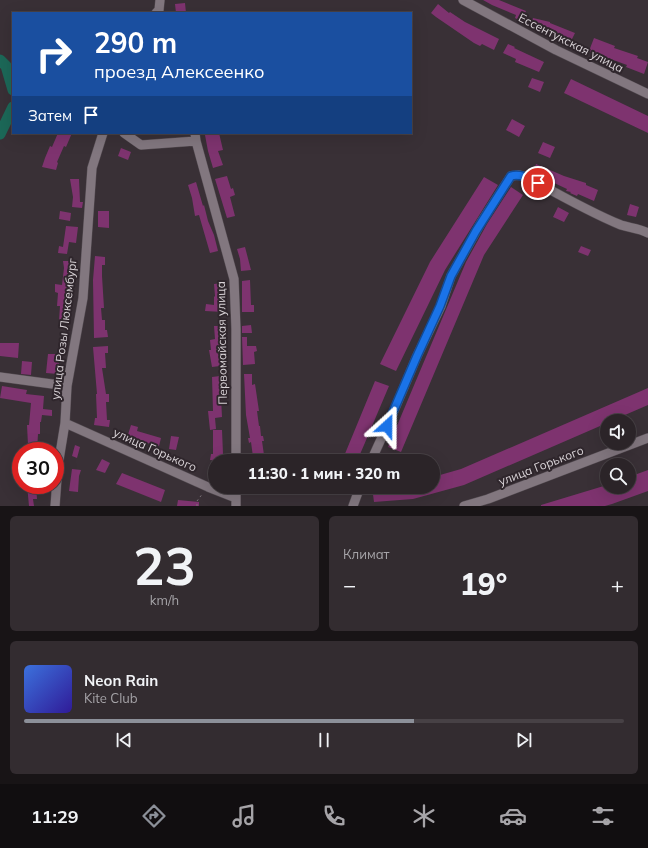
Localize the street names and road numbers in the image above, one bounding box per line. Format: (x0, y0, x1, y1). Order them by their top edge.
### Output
street label: Ессентукская улица (516, 10, 626, 76)
street label: улица Розы Люксембург (47, 257, 80, 401)
street label: Первомайская улица (213, 281, 230, 405)
street label: улица Горького (111, 424, 199, 475)
street label: улица Горького (496, 442, 586, 489)

